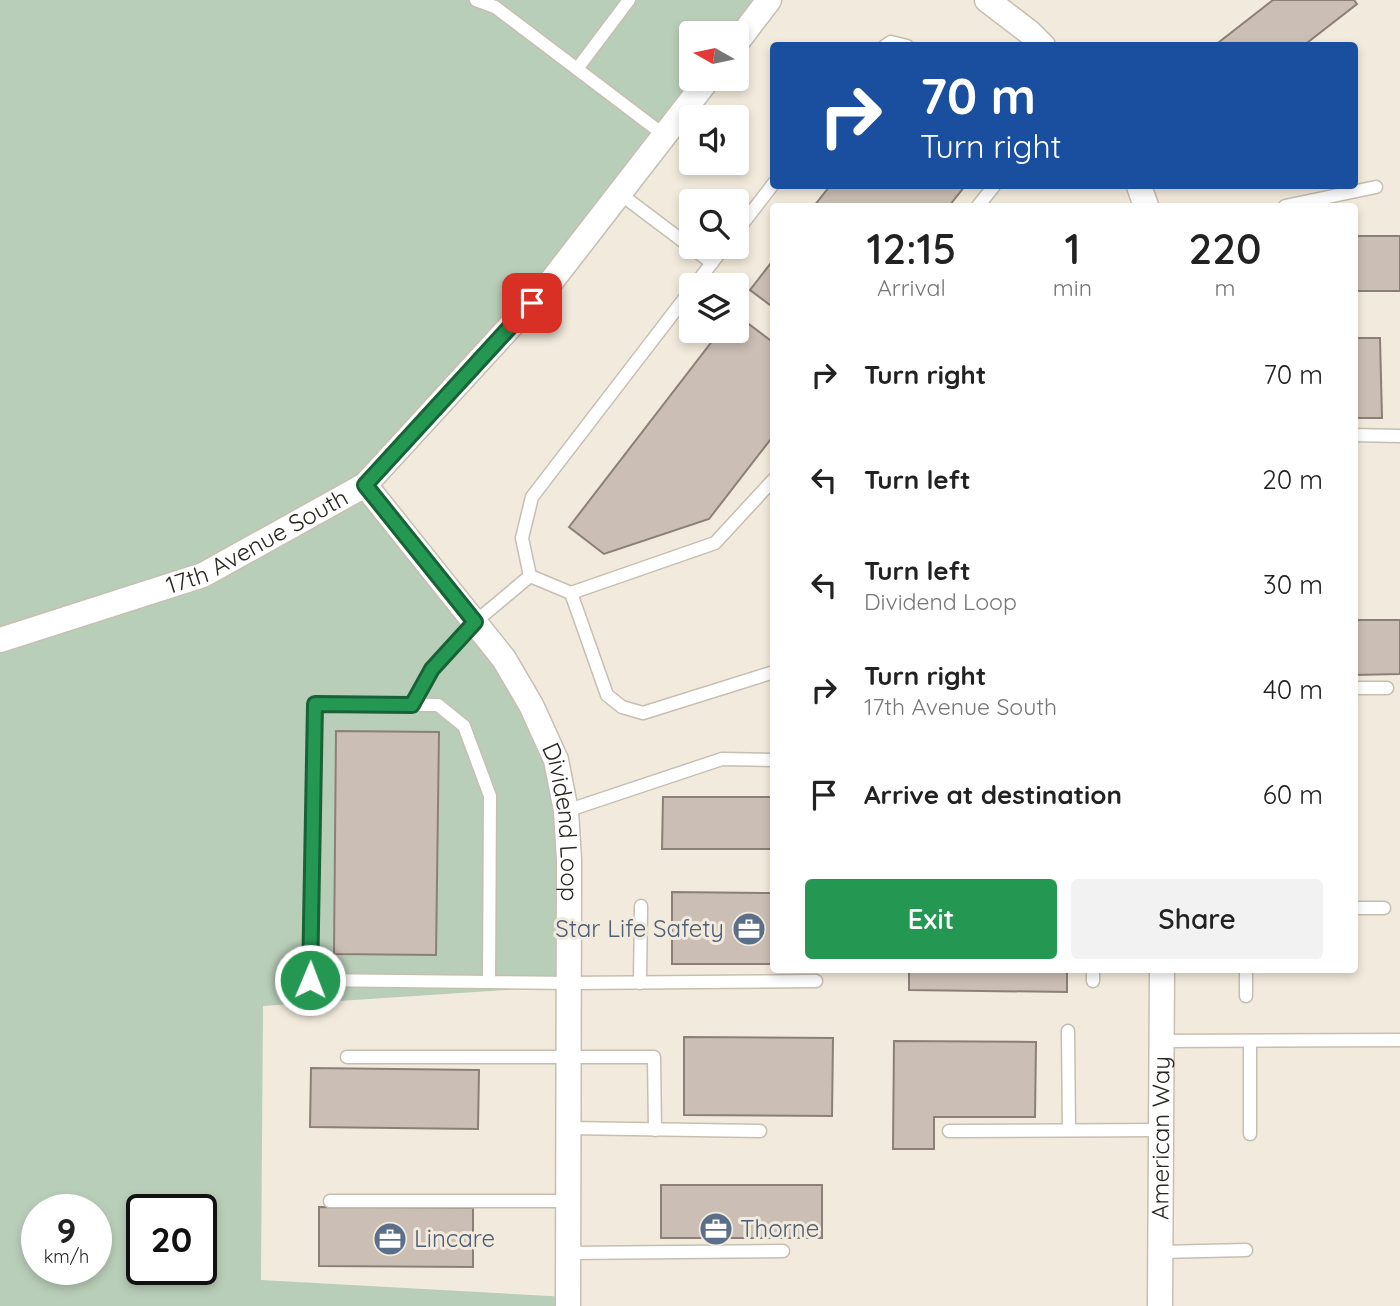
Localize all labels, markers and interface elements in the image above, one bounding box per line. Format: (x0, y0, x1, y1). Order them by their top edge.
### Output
north arrow (679, 21, 749, 91)
map controls (679, 21, 749, 343)
text: 70 m (920, 65, 1036, 126)
icon: right (805, 70, 896, 161)
button: sound (679, 105, 749, 175)
text: Turn right (920, 126, 1061, 166)
button: search (679, 189, 749, 259)
text: 12:15 (866, 222, 956, 275)
text: 1 (1064, 222, 1081, 275)
text: 220 (1189, 222, 1261, 275)
pin (502, 273, 562, 333)
button: layers (679, 273, 749, 343)
text: Arrival (877, 273, 946, 302)
text: min (1053, 273, 1092, 302)
text: m (1215, 273, 1236, 302)
icon: arrive (513, 284, 551, 322)
icon: right (805, 356, 843, 394)
text: Turn right (864, 358, 986, 391)
text: 70 m (1263, 358, 1323, 391)
icon: left (805, 461, 843, 499)
text: Turn left (864, 463, 971, 496)
text: 20 m (1262, 463, 1323, 496)
street label: 17th Avenue South (162, 482, 353, 600)
text: Turn left (864, 554, 971, 587)
icon: left (805, 566, 843, 604)
text: 30 m (1263, 568, 1323, 601)
text: Dividend Loop (864, 587, 1017, 616)
text: Turn right (864, 659, 986, 692)
icon: right (805, 671, 843, 709)
text: 40 m (1263, 673, 1323, 706)
text: 17th Avenue South (864, 692, 1057, 721)
street label: Dividend Loop (536, 738, 585, 901)
icon: arrive (805, 776, 843, 814)
text: Arrive at destination (864, 778, 1122, 811)
text: 60 m (1263, 778, 1323, 811)
button: Exit (805, 879, 1057, 959)
button: Share (1071, 879, 1323, 959)
office icon: Star Life Safety (730, 910, 768, 948)
place label: Star Life Safety (555, 913, 724, 943)
position arrow (273, 943, 347, 1017)
street label: American Way (1145, 1056, 1175, 1220)
speed limit sign: 20 (126, 1194, 217, 1285)
text: 9 (57, 1208, 76, 1252)
office icon: Thorne (697, 1210, 735, 1248)
place label: Thorne (740, 1213, 819, 1243)
office icon: Lincare (371, 1220, 409, 1258)
place label: Lincare (414, 1223, 495, 1253)
text: km/h (44, 1245, 89, 1268)

